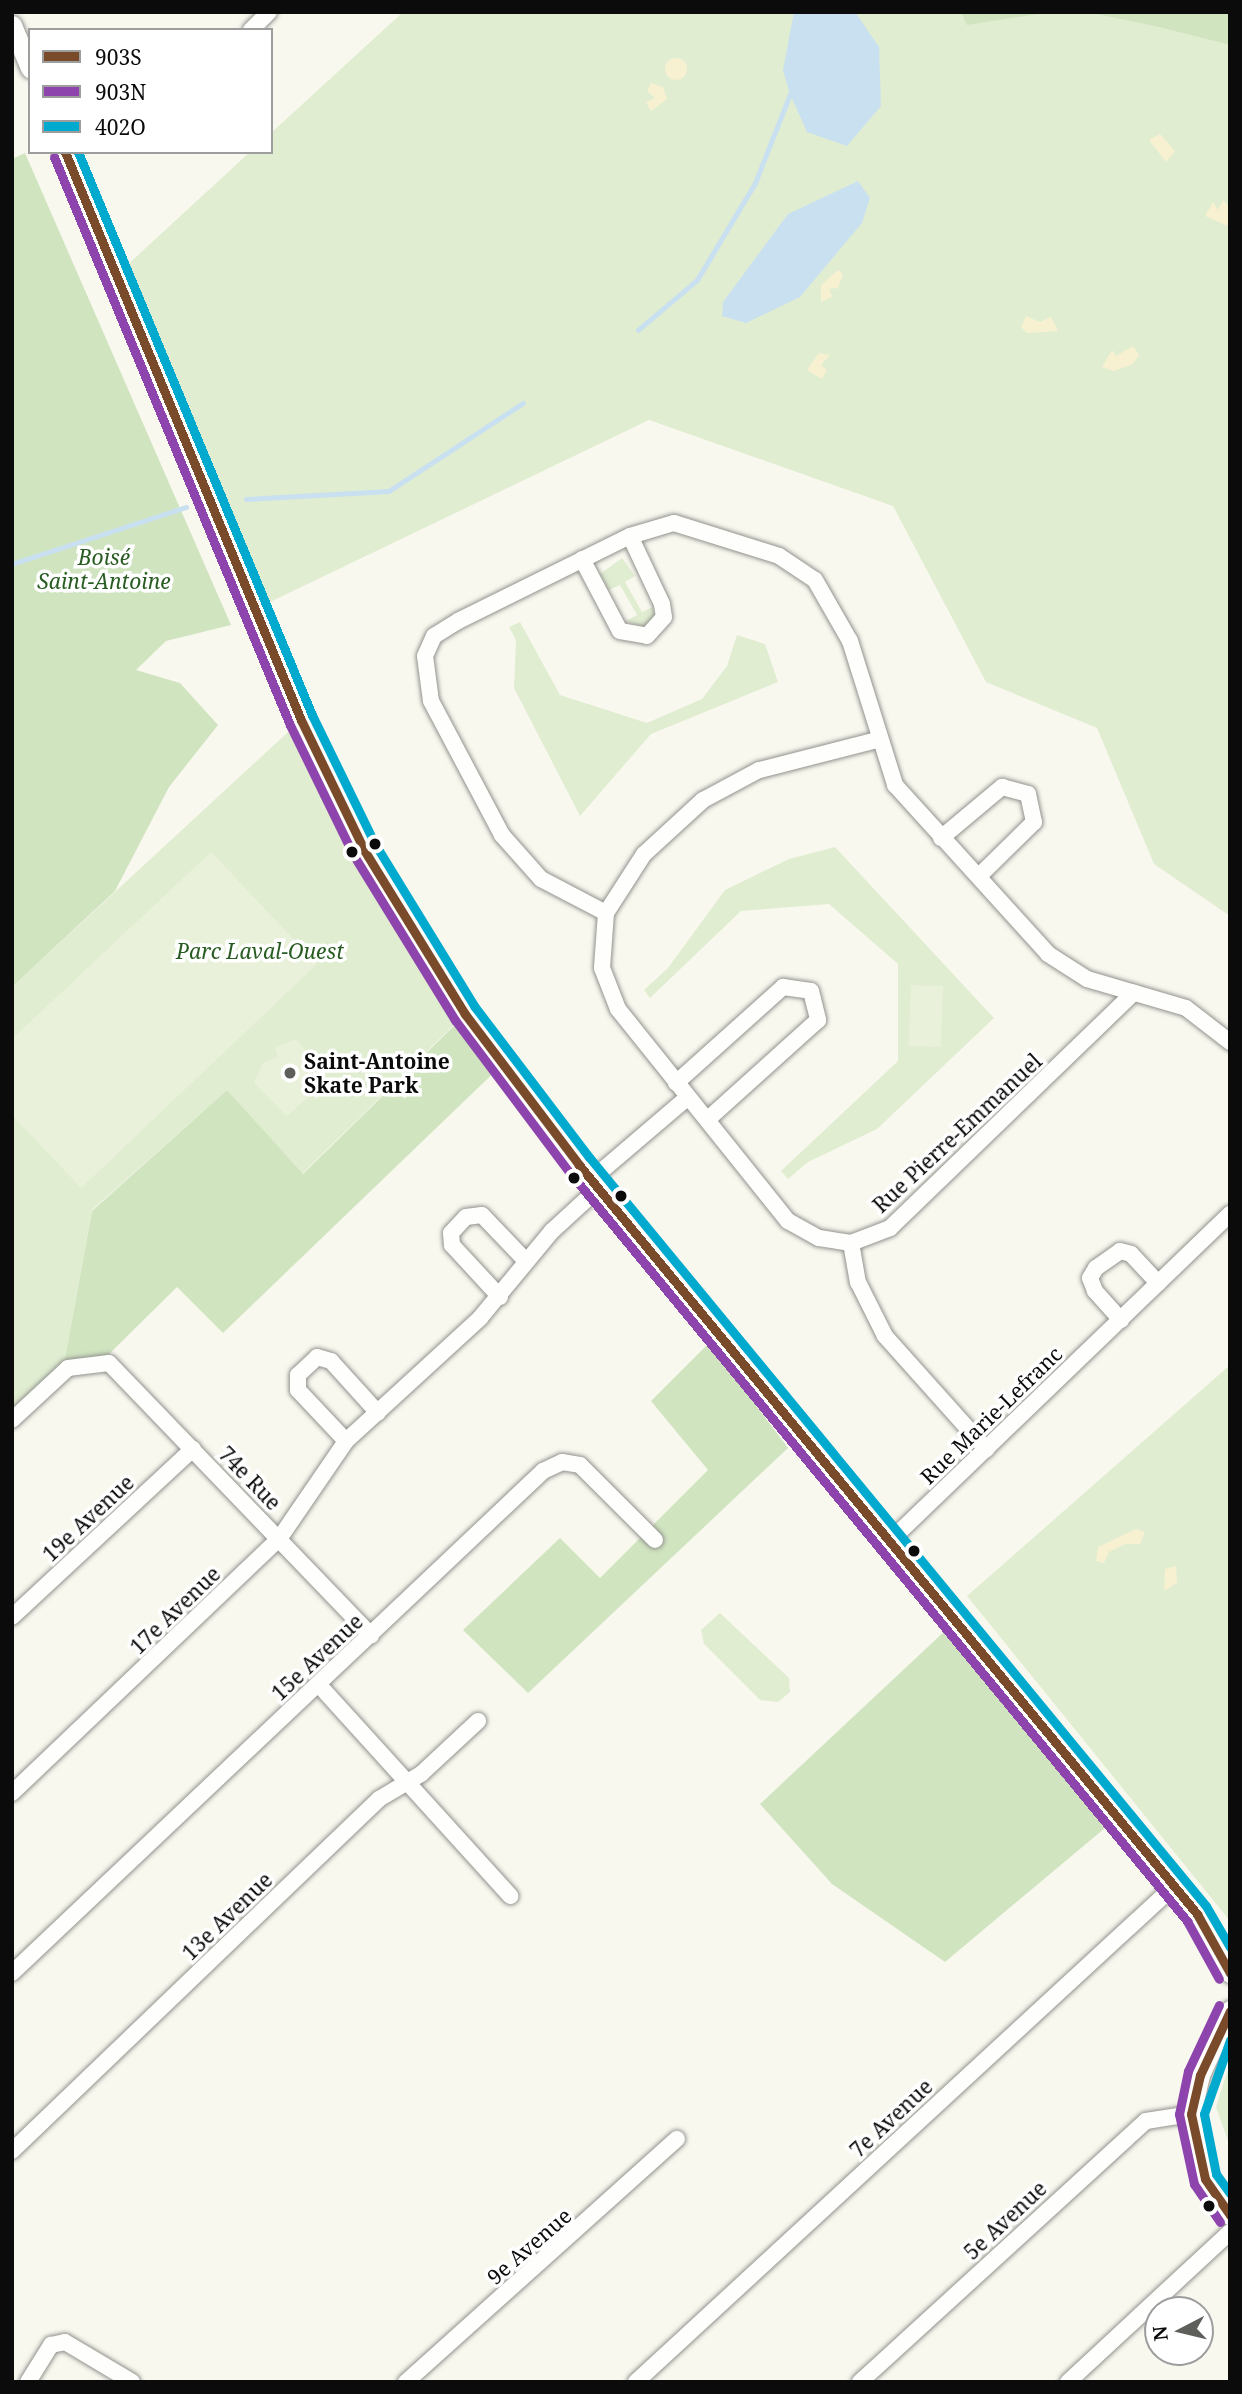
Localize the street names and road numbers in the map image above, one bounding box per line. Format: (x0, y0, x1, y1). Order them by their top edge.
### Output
street label: Rue Pierre-Emmanuel (868, 1048, 1046, 1218)
street label: Rue Marie-Lefranc (915, 1341, 1067, 1489)
street label: 74e Rue (214, 1441, 286, 1515)
street label: 19e Avenue (37, 1469, 139, 1567)
street label: 17e Avenue (125, 1561, 225, 1659)
street label: 15e Avenue (266, 1608, 368, 1706)
street label: 13e Avenue (177, 1867, 277, 1965)
street label: 7e Avenue (845, 2073, 937, 2163)
street label: 5e Avenue (959, 2175, 1051, 2265)
street label: 9e Avenue (482, 2203, 576, 2289)

